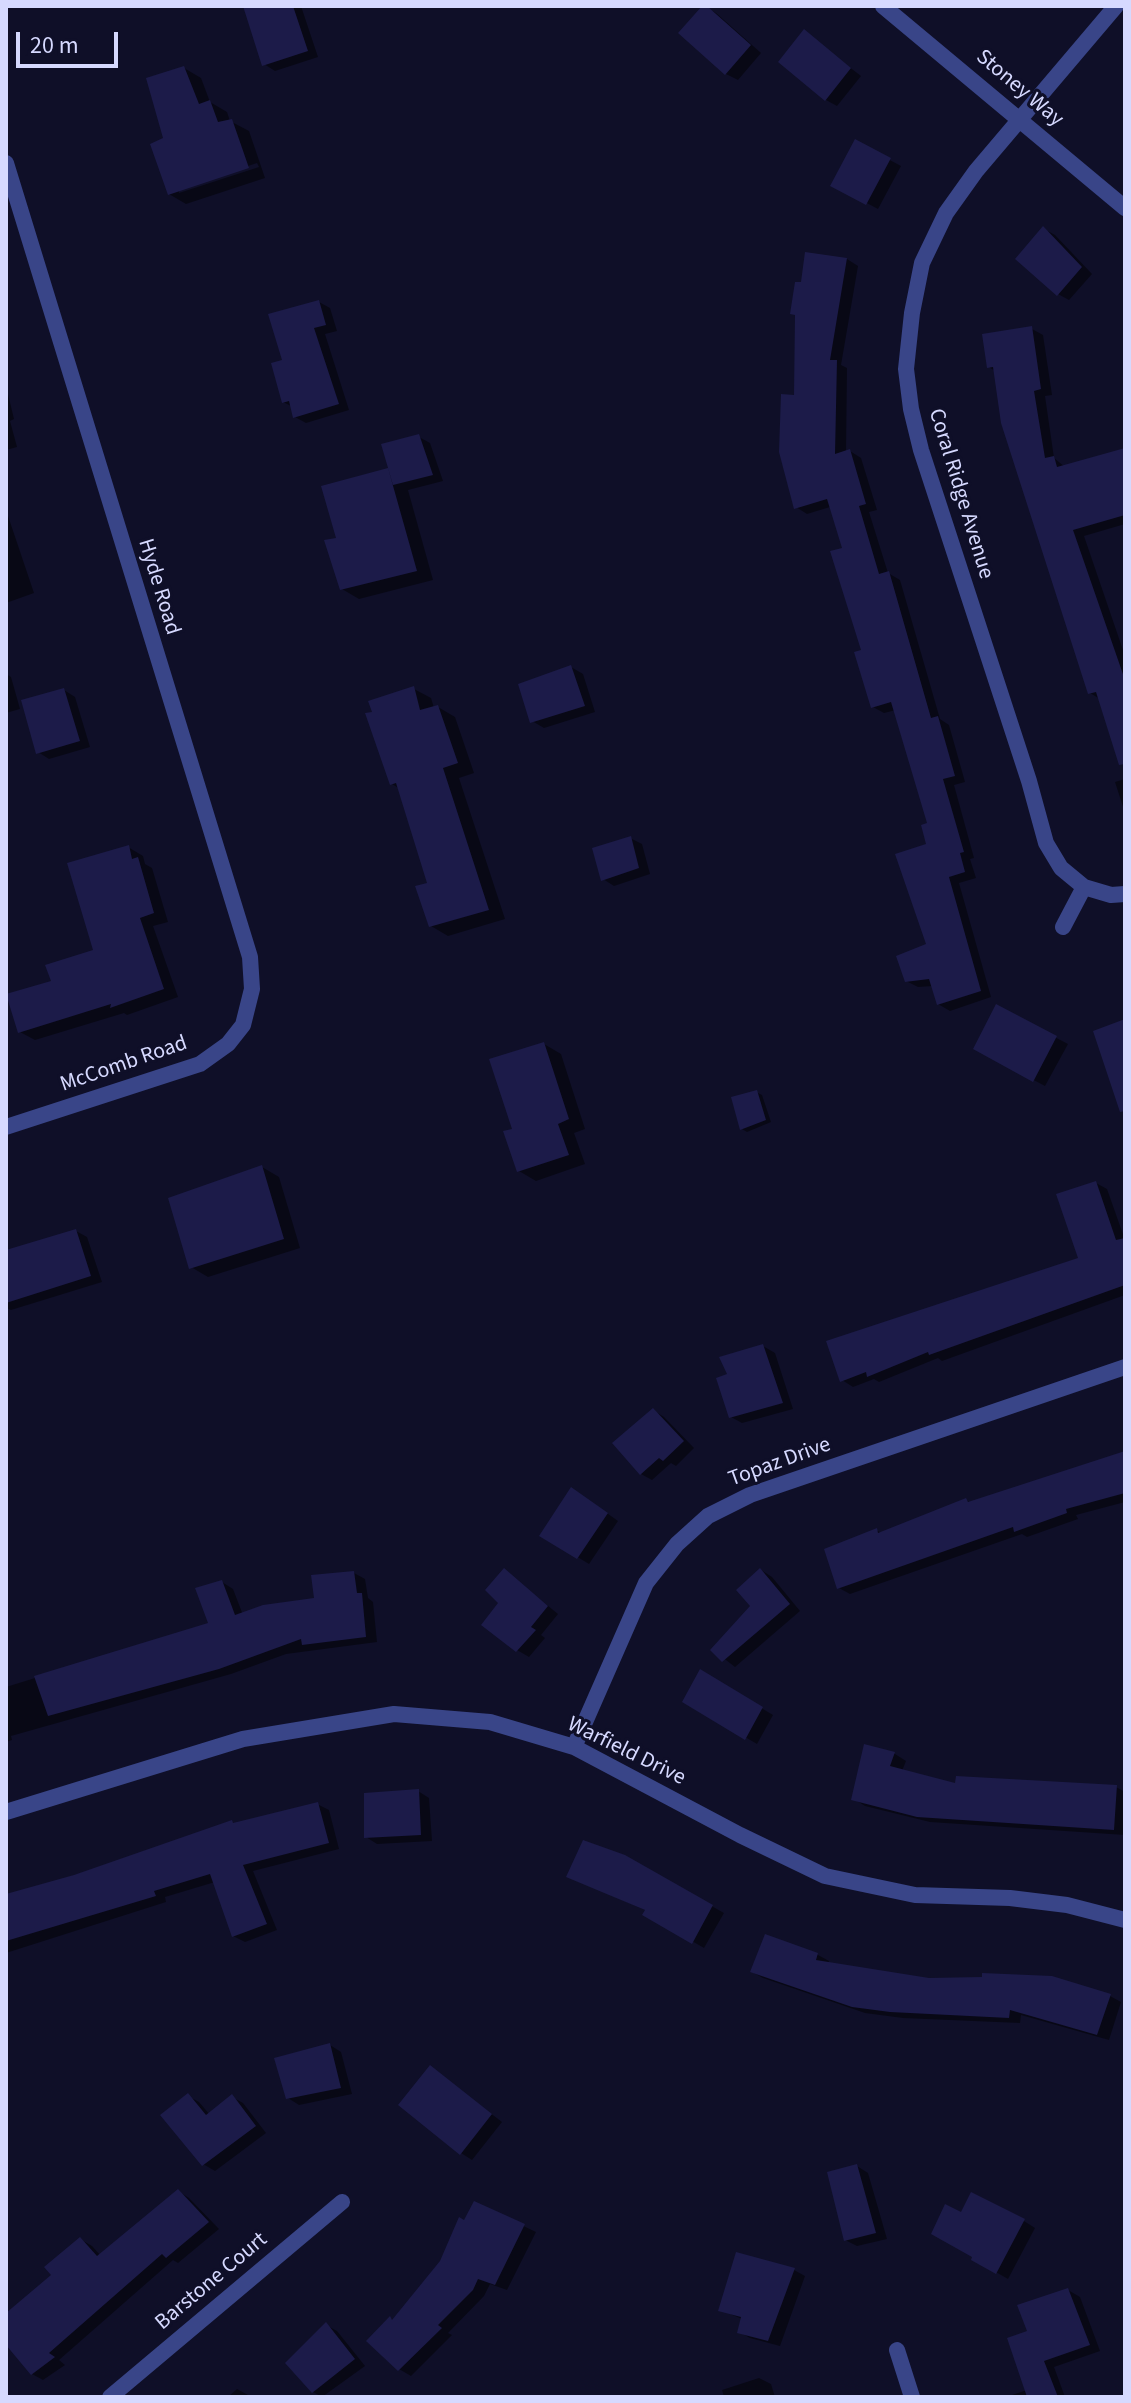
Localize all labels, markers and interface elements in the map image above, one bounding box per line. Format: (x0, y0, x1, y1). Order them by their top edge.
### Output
scale bar (20, 16, 122, 66)
text: 20 m (30, 28, 79, 63)
street label: Stoney Way (970, 45, 1068, 133)
street label: Coral Ridge Avenue (922, 406, 998, 582)
street label: Hyde Road (131, 536, 185, 638)
street label: McComb Road (57, 1031, 191, 1099)
street label: Topaz Drive (725, 1432, 835, 1494)
street label: Warfield Drive (563, 1712, 689, 1792)
street label: Barstone Court (151, 2227, 273, 2337)

